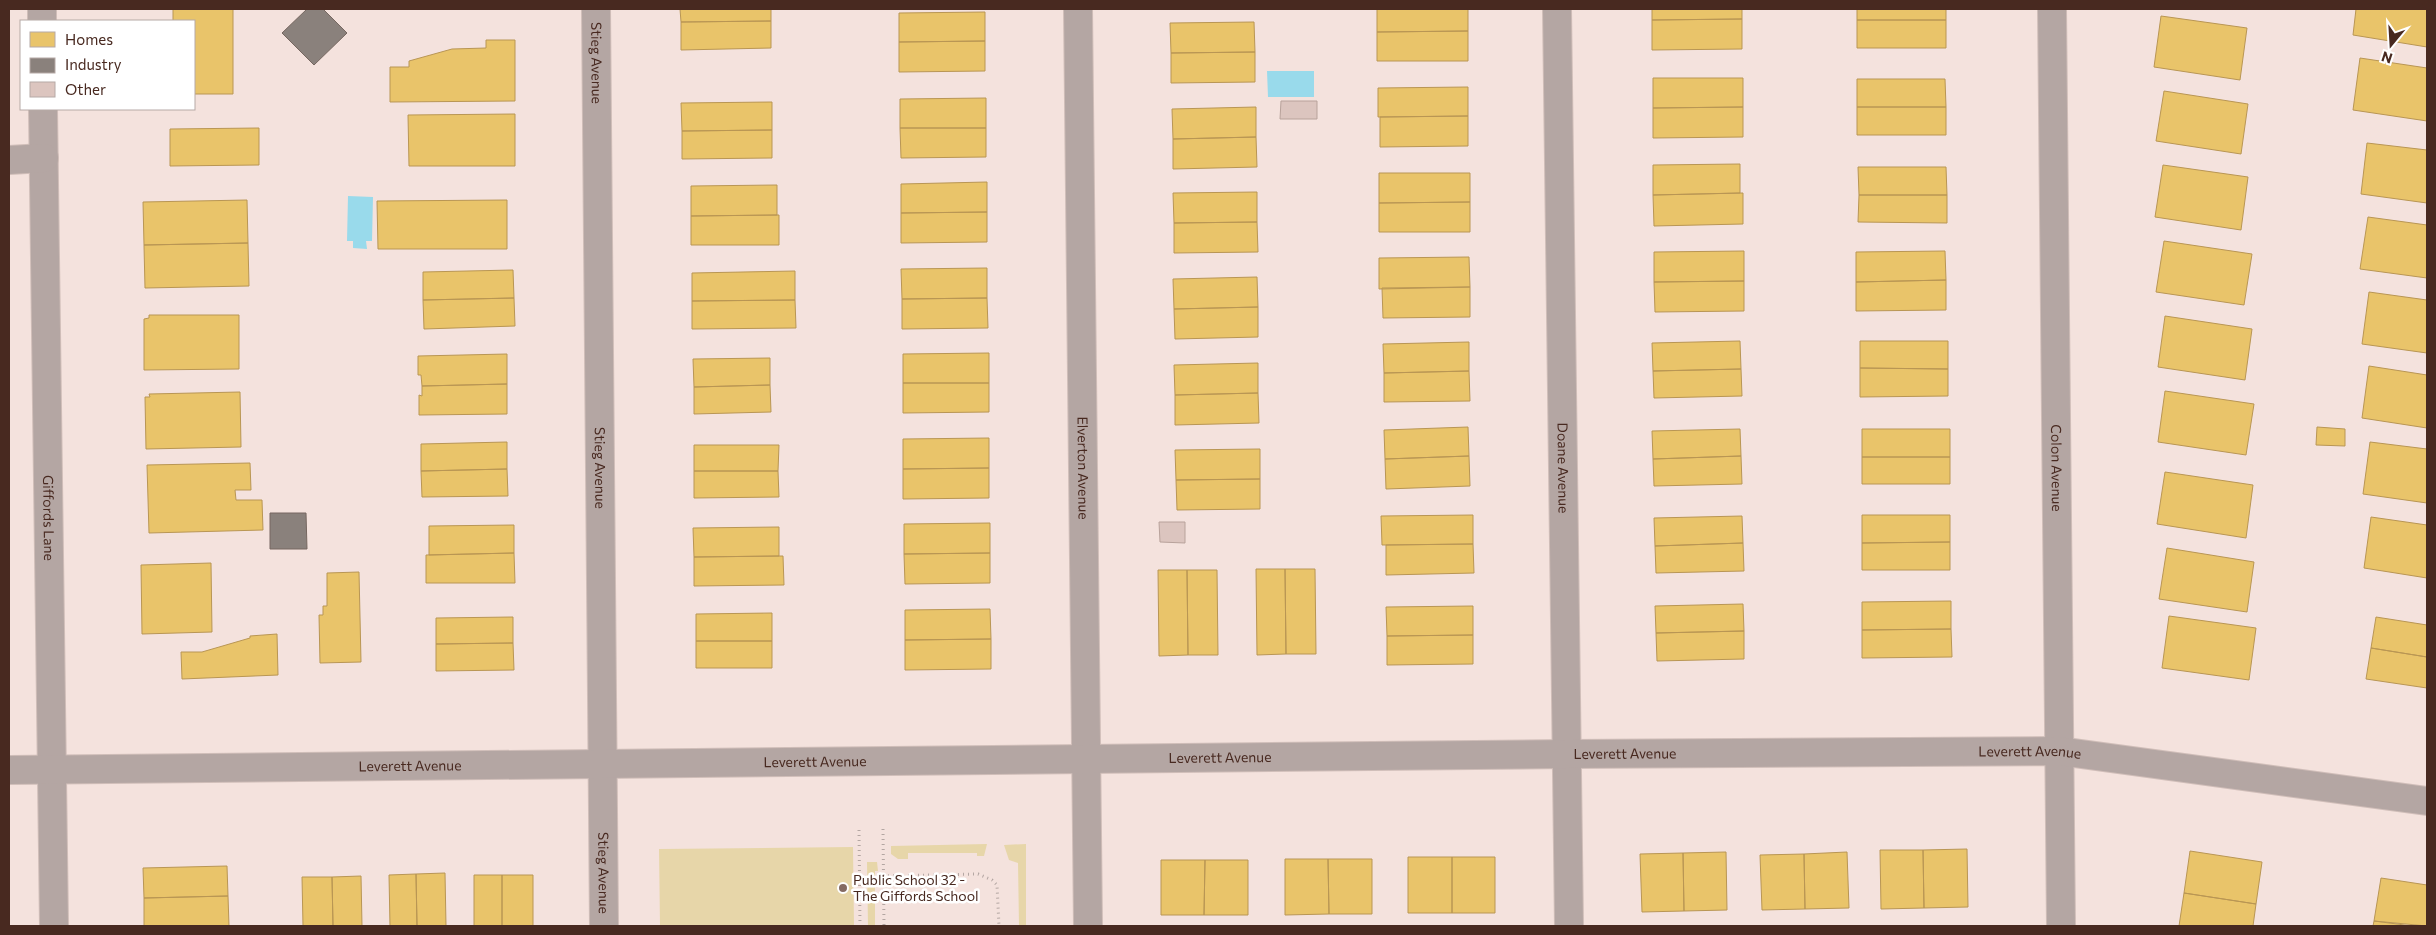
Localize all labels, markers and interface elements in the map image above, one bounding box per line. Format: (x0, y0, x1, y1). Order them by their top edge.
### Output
legend (20, 20, 195, 110)
north arrow (2366, 20, 2416, 70)
street label: Stieg Avenue (588, 22, 606, 104)
text: Homes (65, 30, 113, 48)
text: N (2379, 48, 2394, 68)
text: Industry (65, 55, 122, 73)
text: Other (65, 80, 106, 98)
street label: Elverton Avenue (1074, 416, 1093, 520)
street label: Doane Avenue (1554, 422, 1573, 513)
street label: Colon Avenue (2048, 424, 2066, 512)
street label: Stieg Avenue (592, 427, 609, 509)
street label: Giffords Lane (40, 475, 58, 561)
street label: Leverett Avenue (1978, 742, 2082, 762)
street label: Leverett Avenue (1573, 744, 1677, 762)
street label: Leverett Avenue (1168, 748, 1272, 766)
street label: Leverett Avenue (763, 752, 867, 770)
street label: Leverett Avenue (358, 756, 462, 774)
street label: Stieg Avenue (595, 832, 613, 914)
place label: Public School 32 - The Giffords School (853, 871, 979, 904)
marker: Public School 32 - The Giffords School (837, 882, 849, 894)

